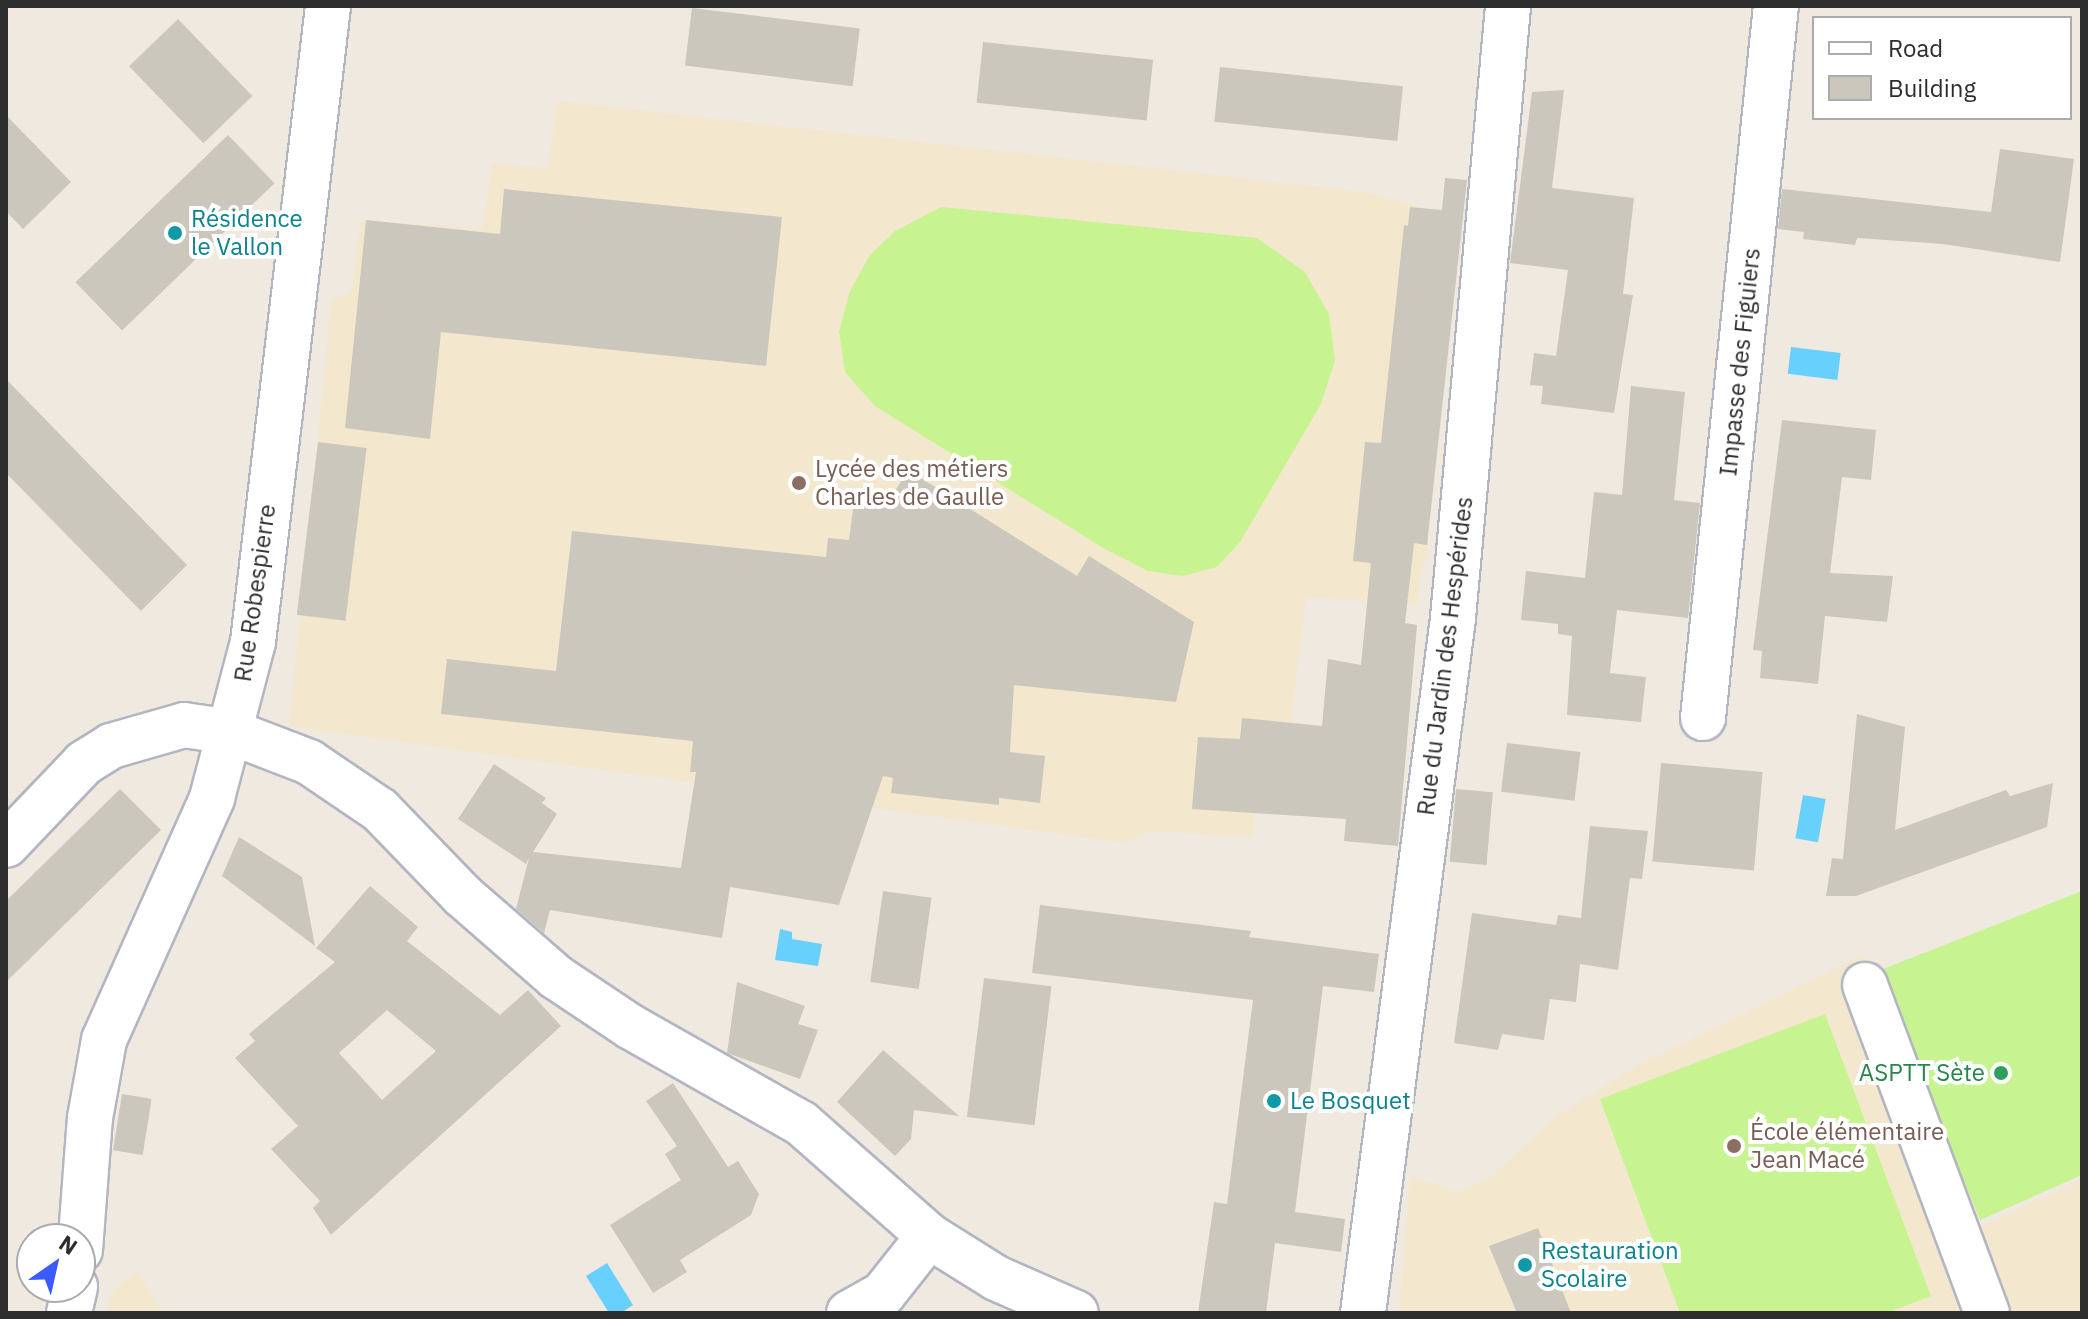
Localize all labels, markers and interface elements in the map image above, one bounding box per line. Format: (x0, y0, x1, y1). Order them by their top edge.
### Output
legend (1812, 16, 2072, 120)
text: Road (1888, 32, 1943, 64)
text: Building (1888, 72, 1976, 104)
place label: Résidence le Vallon (191, 205, 303, 261)
marker: Résidence le Vallon (166, 224, 184, 242)
street label: Impasse des Figuiers (1714, 247, 1766, 477)
place label: Lycée des métiers Charles de Gaulle (815, 455, 1009, 511)
marker: Lycée des métiers Charles de Gaulle (790, 474, 808, 492)
street label: Rue du Jardin des Hespérides (1411, 495, 1479, 817)
street label: Rue Robespierre (228, 502, 282, 684)
place label: ASPTT Sète (1859, 1059, 1985, 1087)
marker: ASPTT Sète (1992, 1064, 2010, 1082)
place label: Le Bosquet (1290, 1087, 1411, 1115)
marker: Le Bosquet (1265, 1092, 1283, 1110)
place label: École élémentaire Jean Macé (1750, 1118, 1944, 1174)
marker: École élémentaire Jean Macé (1725, 1137, 1743, 1155)
north arrow (16, 1223, 96, 1303)
text: N (54, 1228, 83, 1261)
place label: Restauration Scolaire (1541, 1237, 1679, 1293)
marker: Restauration Scolaire (1516, 1256, 1534, 1274)

